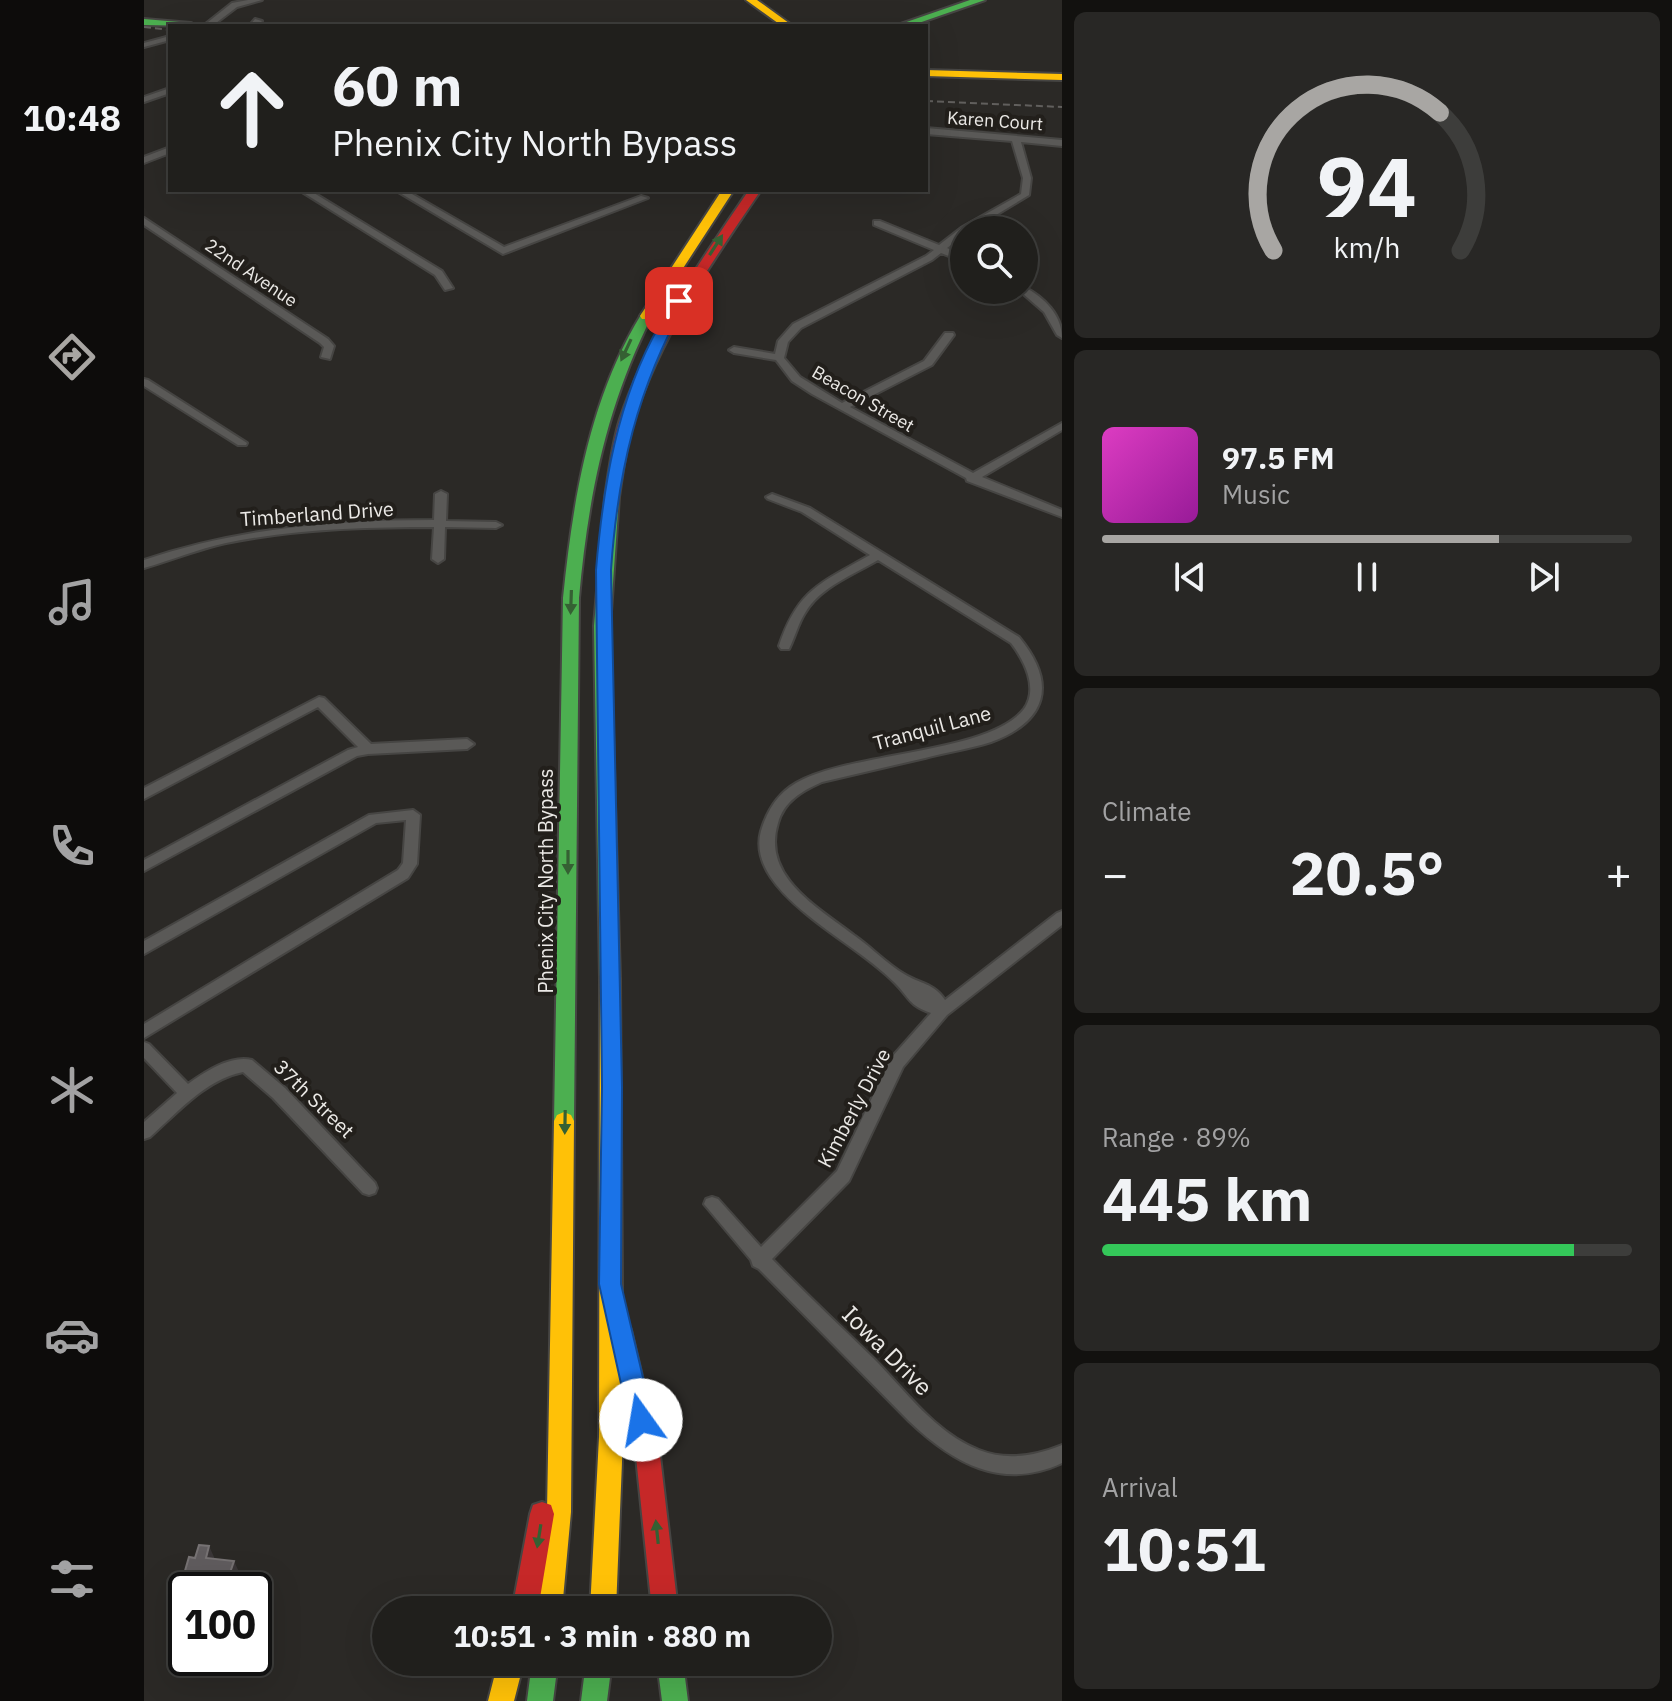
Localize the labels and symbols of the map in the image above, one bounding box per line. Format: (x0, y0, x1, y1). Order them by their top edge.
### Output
street label: Karen Court (946, 106, 1044, 135)
street label: 22nd Avenue (201, 233, 302, 312)
one-way arrow (709, 234, 724, 255)
pin (645, 267, 713, 335)
one-way arrow (619, 338, 633, 361)
street label: Beacon Street (808, 360, 918, 437)
street label: Timberland Drive (239, 495, 395, 532)
one-way arrow (565, 590, 578, 615)
street label: Tranquil Lane (870, 699, 994, 756)
street label: Phenix City North Bypass (532, 768, 559, 994)
one-way arrow (561, 850, 574, 875)
street label: Kimberly Drive (811, 1043, 896, 1172)
street label: 37th Street (268, 1054, 360, 1144)
one-way arrow (559, 1110, 571, 1135)
street label: Iowa Drive (836, 1298, 940, 1402)
position arrow (599, 1378, 683, 1462)
one-way arrow (650, 1520, 663, 1545)
one-way arrow (532, 1524, 545, 1549)
speed limit sign: 100 (168, 1572, 272, 1676)

